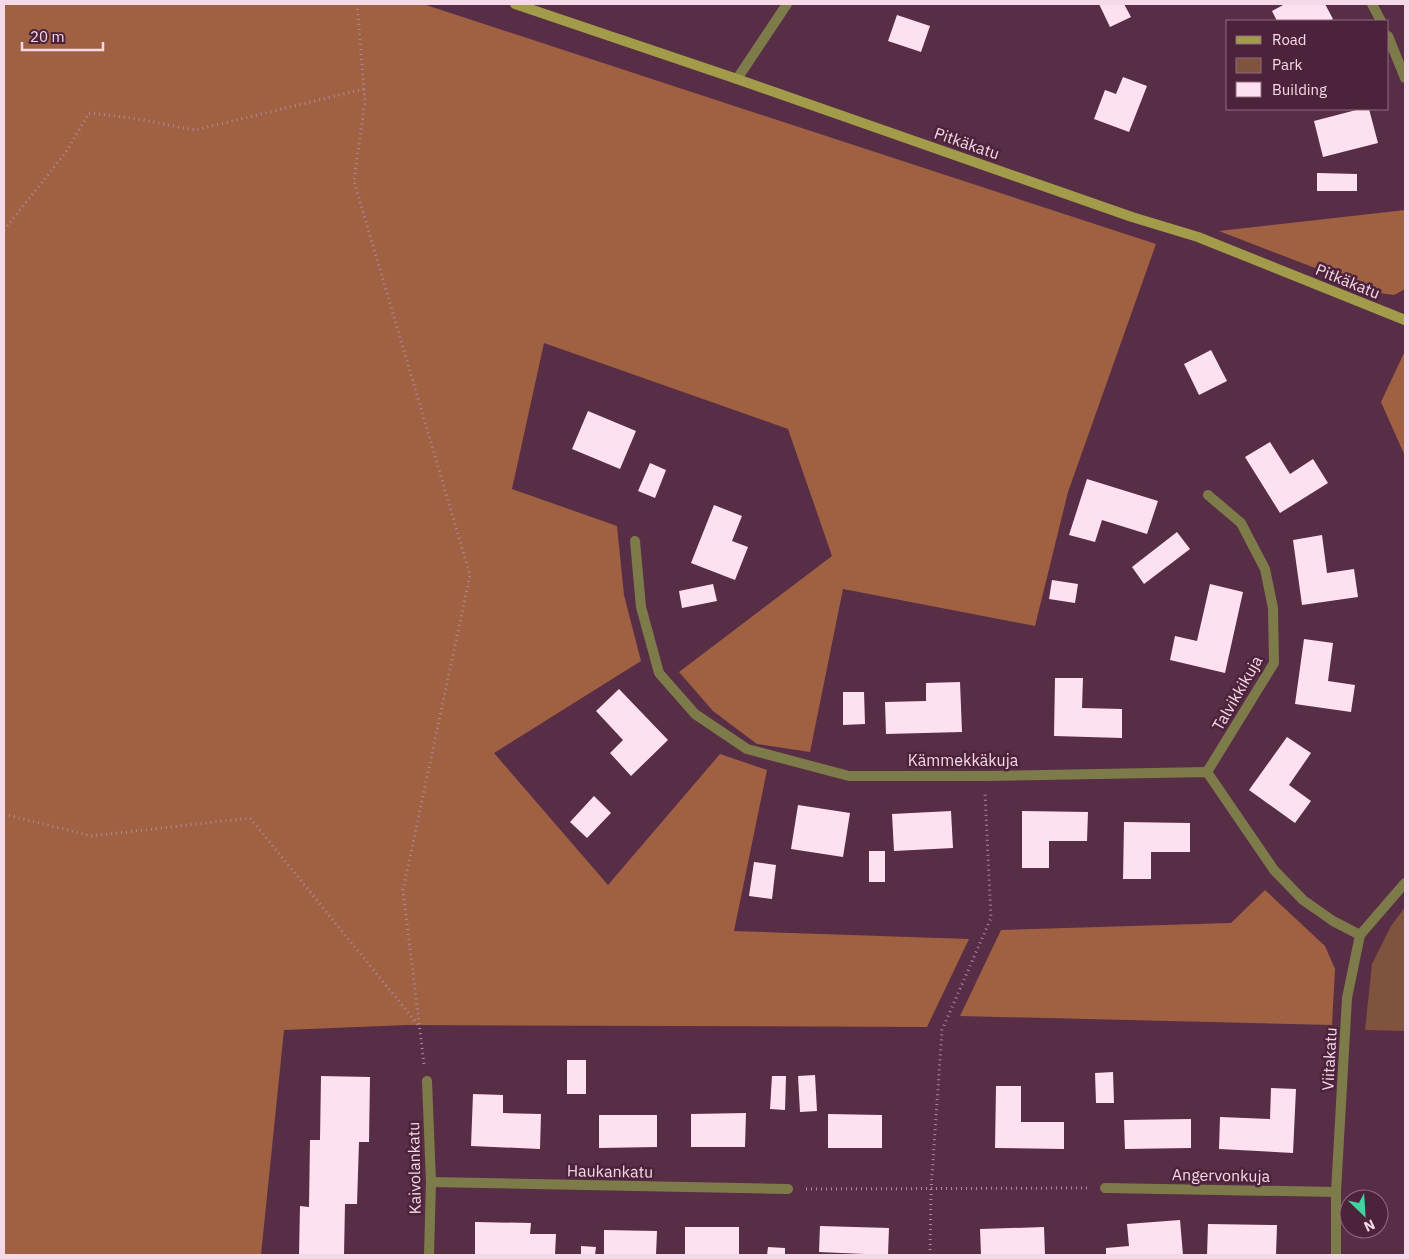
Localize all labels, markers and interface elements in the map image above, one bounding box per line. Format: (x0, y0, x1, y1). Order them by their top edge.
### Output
scale bar (22, 20, 104, 52)
legend (1226, 20, 1389, 110)
text: 20 m (30, 27, 65, 46)
text: Road (1272, 30, 1307, 49)
text: Park (1272, 55, 1302, 74)
text: Building (1272, 80, 1327, 99)
street label: Pitkäkatu (932, 123, 1002, 163)
street label: Pitkäkatu (1313, 259, 1383, 303)
street label: Talvikkikuja (1207, 651, 1267, 734)
street label: Kämmekkäkuja (908, 750, 1019, 770)
street label: Viitakatu (1317, 1027, 1341, 1091)
street label: Kaivolankatu (403, 1121, 425, 1215)
street label: Haukankatu (567, 1160, 653, 1182)
street label: Angervonkuja (1172, 1164, 1271, 1186)
north arrow (1339, 1189, 1389, 1239)
text: N (1361, 1215, 1378, 1236)

